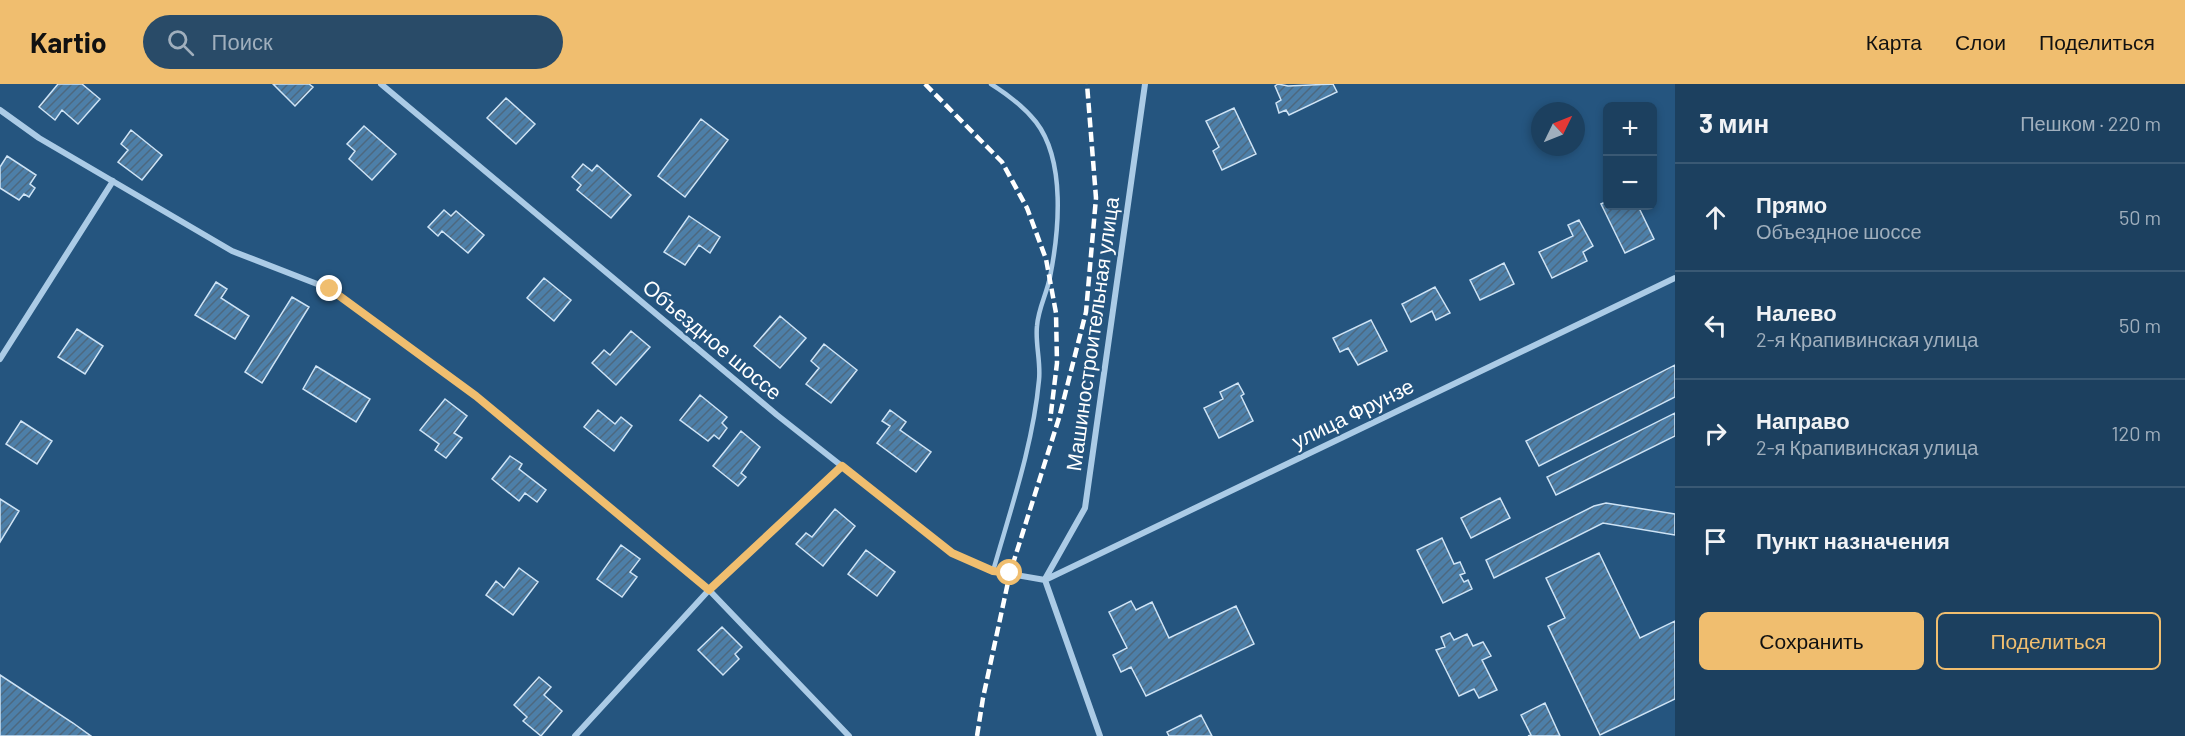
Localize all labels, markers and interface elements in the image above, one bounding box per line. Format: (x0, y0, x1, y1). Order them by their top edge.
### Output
search box (143, 15, 563, 69)
text: Kartio (30, 25, 107, 59)
icon: search (164, 26, 197, 59)
text: Поиск (212, 28, 273, 54)
text: Карта (1866, 29, 1922, 54)
text: Слои (1955, 29, 2006, 54)
text: Поделиться (2039, 29, 2155, 54)
north arrow (1531, 102, 1585, 156)
map controls (1603, 102, 1657, 210)
button: + (1603, 102, 1657, 156)
text: 3 мин (1699, 107, 1769, 138)
text: Пешком · 220 m (2020, 111, 2161, 135)
button: − (1603, 156, 1657, 210)
text: Прямо (1756, 191, 1827, 217)
street label: Машиностроительная улица (1060, 195, 1123, 472)
icon: ahead (1699, 201, 1732, 234)
text: 50 m (2119, 205, 2161, 229)
text: Объездное шоссе (1756, 219, 1922, 243)
street label: Объездное шоссе (638, 273, 788, 404)
route end (316, 275, 342, 301)
text: Налево (1756, 299, 1837, 325)
icon: left (1699, 309, 1732, 342)
text: 50 m (2119, 313, 2161, 337)
text: 2-я Крапивинская улица (1756, 327, 1978, 351)
street label: улица Фрунзе (1287, 372, 1417, 453)
text: Направо (1756, 407, 1850, 433)
icon: right (1699, 417, 1732, 450)
text: 120 m (2111, 421, 2161, 445)
text: 2-я Крапивинская улица (1756, 435, 1978, 459)
icon: arrive (1699, 525, 1732, 558)
text: Пункт назначения (1756, 527, 1950, 553)
route start (996, 559, 1022, 585)
button: Сохранить (1699, 612, 1924, 670)
button: Поделиться (1936, 612, 2161, 670)

